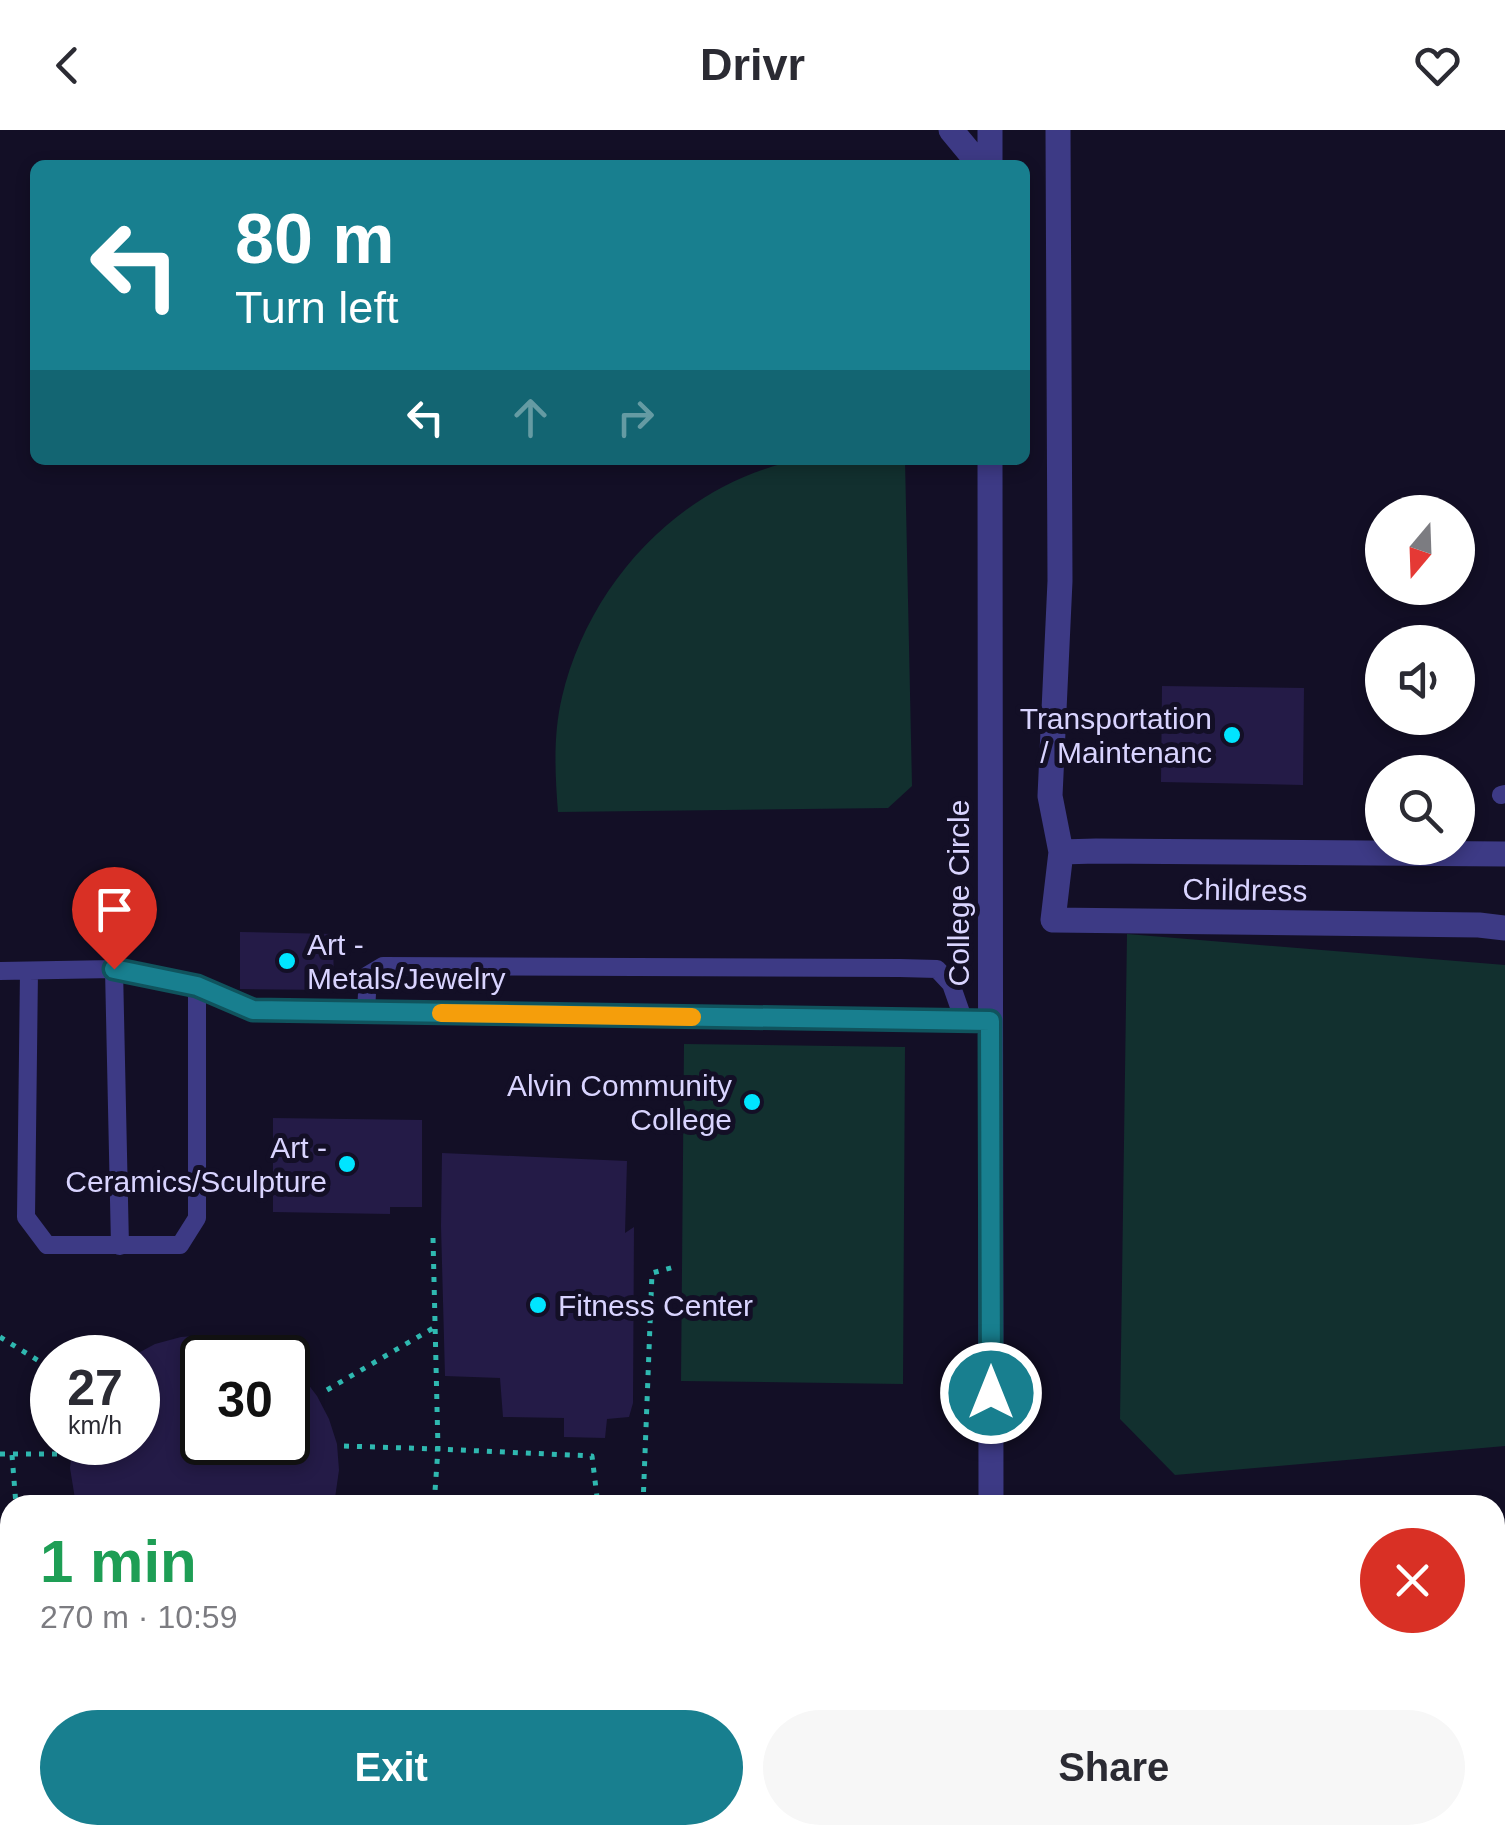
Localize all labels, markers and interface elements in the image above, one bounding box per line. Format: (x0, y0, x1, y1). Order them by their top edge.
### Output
icon: back (40, 38, 95, 93)
icon: heart (1410, 38, 1465, 93)
text: Drivr (700, 39, 805, 90)
icon: left (70, 200, 200, 330)
text: 80 m (235, 200, 395, 278)
text: Turn left (235, 282, 398, 333)
icon: left (398, 390, 453, 445)
icon: ahead (503, 390, 558, 445)
icon: right (608, 390, 663, 445)
north arrow (1365, 495, 1475, 605)
map controls (1365, 495, 1475, 865)
button: sound (1365, 625, 1475, 735)
place label: Transportation / Maintenanc (1020, 702, 1212, 769)
marker: Transportation / Maintenanc (1221, 724, 1243, 746)
button: search (1365, 755, 1475, 865)
street label: College Circle (942, 800, 975, 986)
pin (72, 867, 157, 970)
street label: Childress (1182, 872, 1308, 908)
icon: arrive (87, 882, 142, 937)
place label: Art - Metals/Jewelry (307, 928, 505, 995)
marker: Art - Metals/Jewelry (276, 950, 298, 972)
place label: Alvin Community College (507, 1069, 732, 1136)
marker: Alvin Community College (741, 1091, 763, 1113)
place label: Art - Ceramics/Sculpture (65, 1131, 327, 1198)
marker: Art - Ceramics/Sculpture (336, 1153, 358, 1175)
place label: Fitness Center (558, 1289, 753, 1322)
marker: Fitness Center (527, 1294, 549, 1316)
speed limit sign: 30 (180, 1335, 310, 1465)
position arrow (939, 1341, 1043, 1445)
text: 27 (67, 1360, 123, 1416)
text: km/h (68, 1411, 122, 1439)
text: 1 min (40, 1528, 197, 1595)
button: close (1360, 1528, 1465, 1633)
text: 270 m · 10:59 (40, 1599, 237, 1635)
button: Exit (40, 1710, 743, 1825)
button: Share (763, 1710, 1465, 1825)

